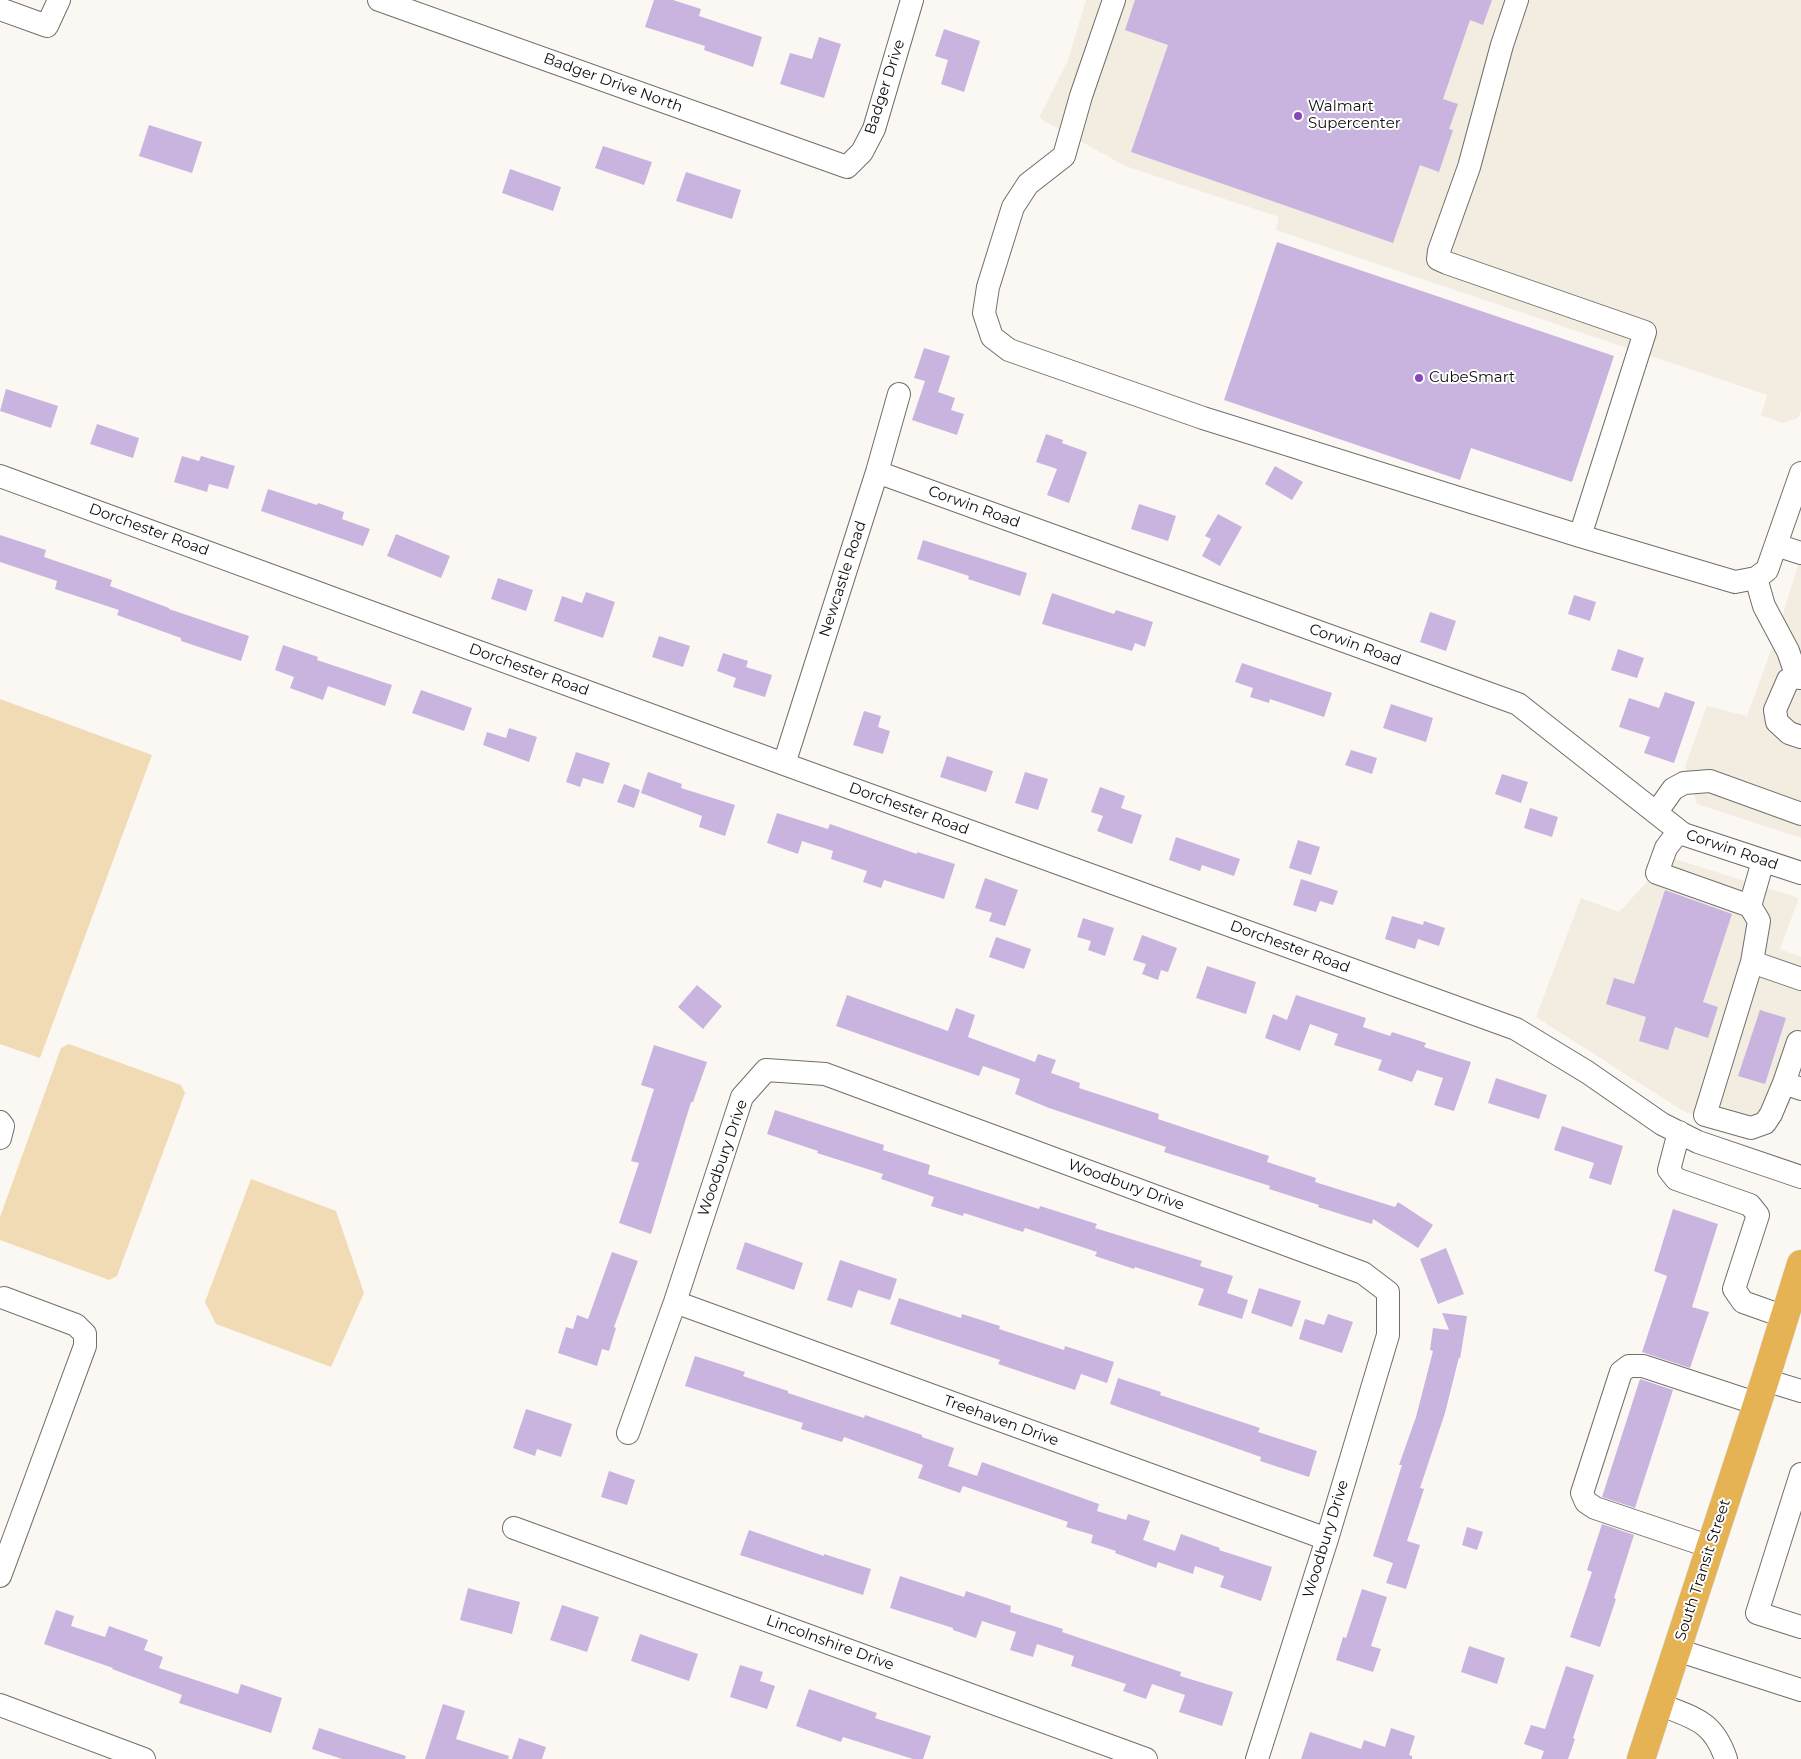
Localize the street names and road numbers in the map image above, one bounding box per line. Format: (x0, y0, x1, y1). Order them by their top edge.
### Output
street label: Badger Drive (861, 37, 909, 137)
street label: Badger Drive North (541, 49, 685, 117)
street label: Corwin Road (926, 482, 1022, 532)
street label: Dorchester Road (86, 500, 212, 560)
street label: Newcastle Road (816, 519, 870, 639)
street label: Corwin Road (1307, 620, 1403, 670)
street label: Dorchester Road (466, 640, 592, 700)
street label: Dorchester Road (846, 779, 972, 839)
street label: Corwin Road (1683, 826, 1781, 874)
street label: Dorchester Road (1227, 917, 1353, 977)
street label: Woodbury Drive (695, 1097, 751, 1219)
street label: Woodbury Drive (1065, 1156, 1187, 1214)
street label: Treehaven Drive (941, 1392, 1061, 1450)
street label: Woodbury Drive (1300, 1478, 1352, 1600)
street label: South Transit Street (1672, 1497, 1734, 1643)
street label: Lincolnshire Drive (764, 1612, 896, 1674)

